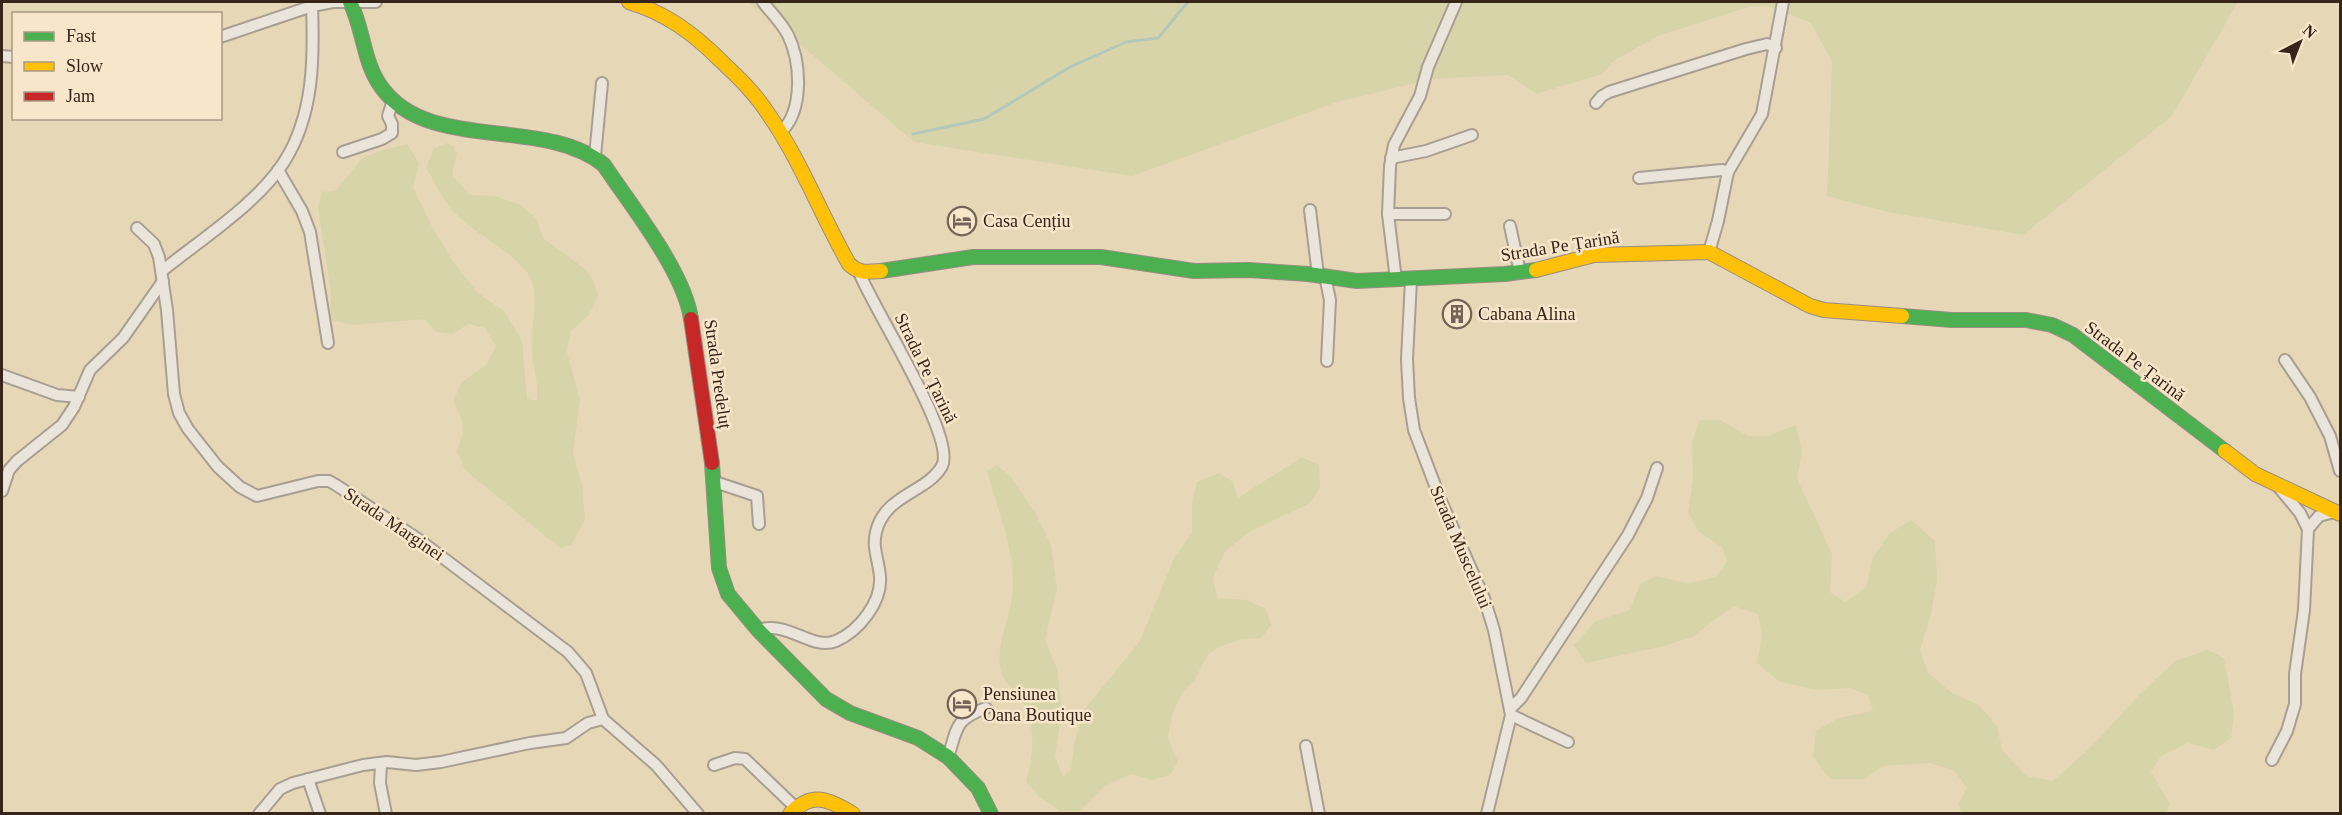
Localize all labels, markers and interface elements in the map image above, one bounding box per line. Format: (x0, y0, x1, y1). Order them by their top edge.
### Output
legend (12, 12, 222, 120)
north arrow (2270, 12, 2330, 72)
text: N (2300, 21, 2320, 42)
text: Fast (66, 26, 96, 46)
text: Slow (66, 56, 103, 76)
text: Jam (66, 86, 95, 106)
hotel icon: Casa Cențiu (946, 205, 978, 237)
place label: Casa Cențiu (983, 211, 1071, 231)
street label: Strada Pe Țarină (1499, 227, 1621, 265)
building icon: Cabana Alina (1441, 298, 1473, 330)
place label: Cabana Alina (1478, 304, 1575, 324)
street label: Strada Pe Țarină (891, 310, 961, 426)
street label: Strada Pe Țarină (2081, 317, 2189, 405)
street label: Strada Predeluț (700, 318, 736, 430)
street label: Strada Marginei (340, 483, 448, 565)
street label: Strada Muscelului (1426, 483, 1496, 611)
place label: Pensiunea Oana Boutique (983, 684, 1091, 725)
hotel icon: Pensiunea Oana Boutique (946, 688, 978, 720)

